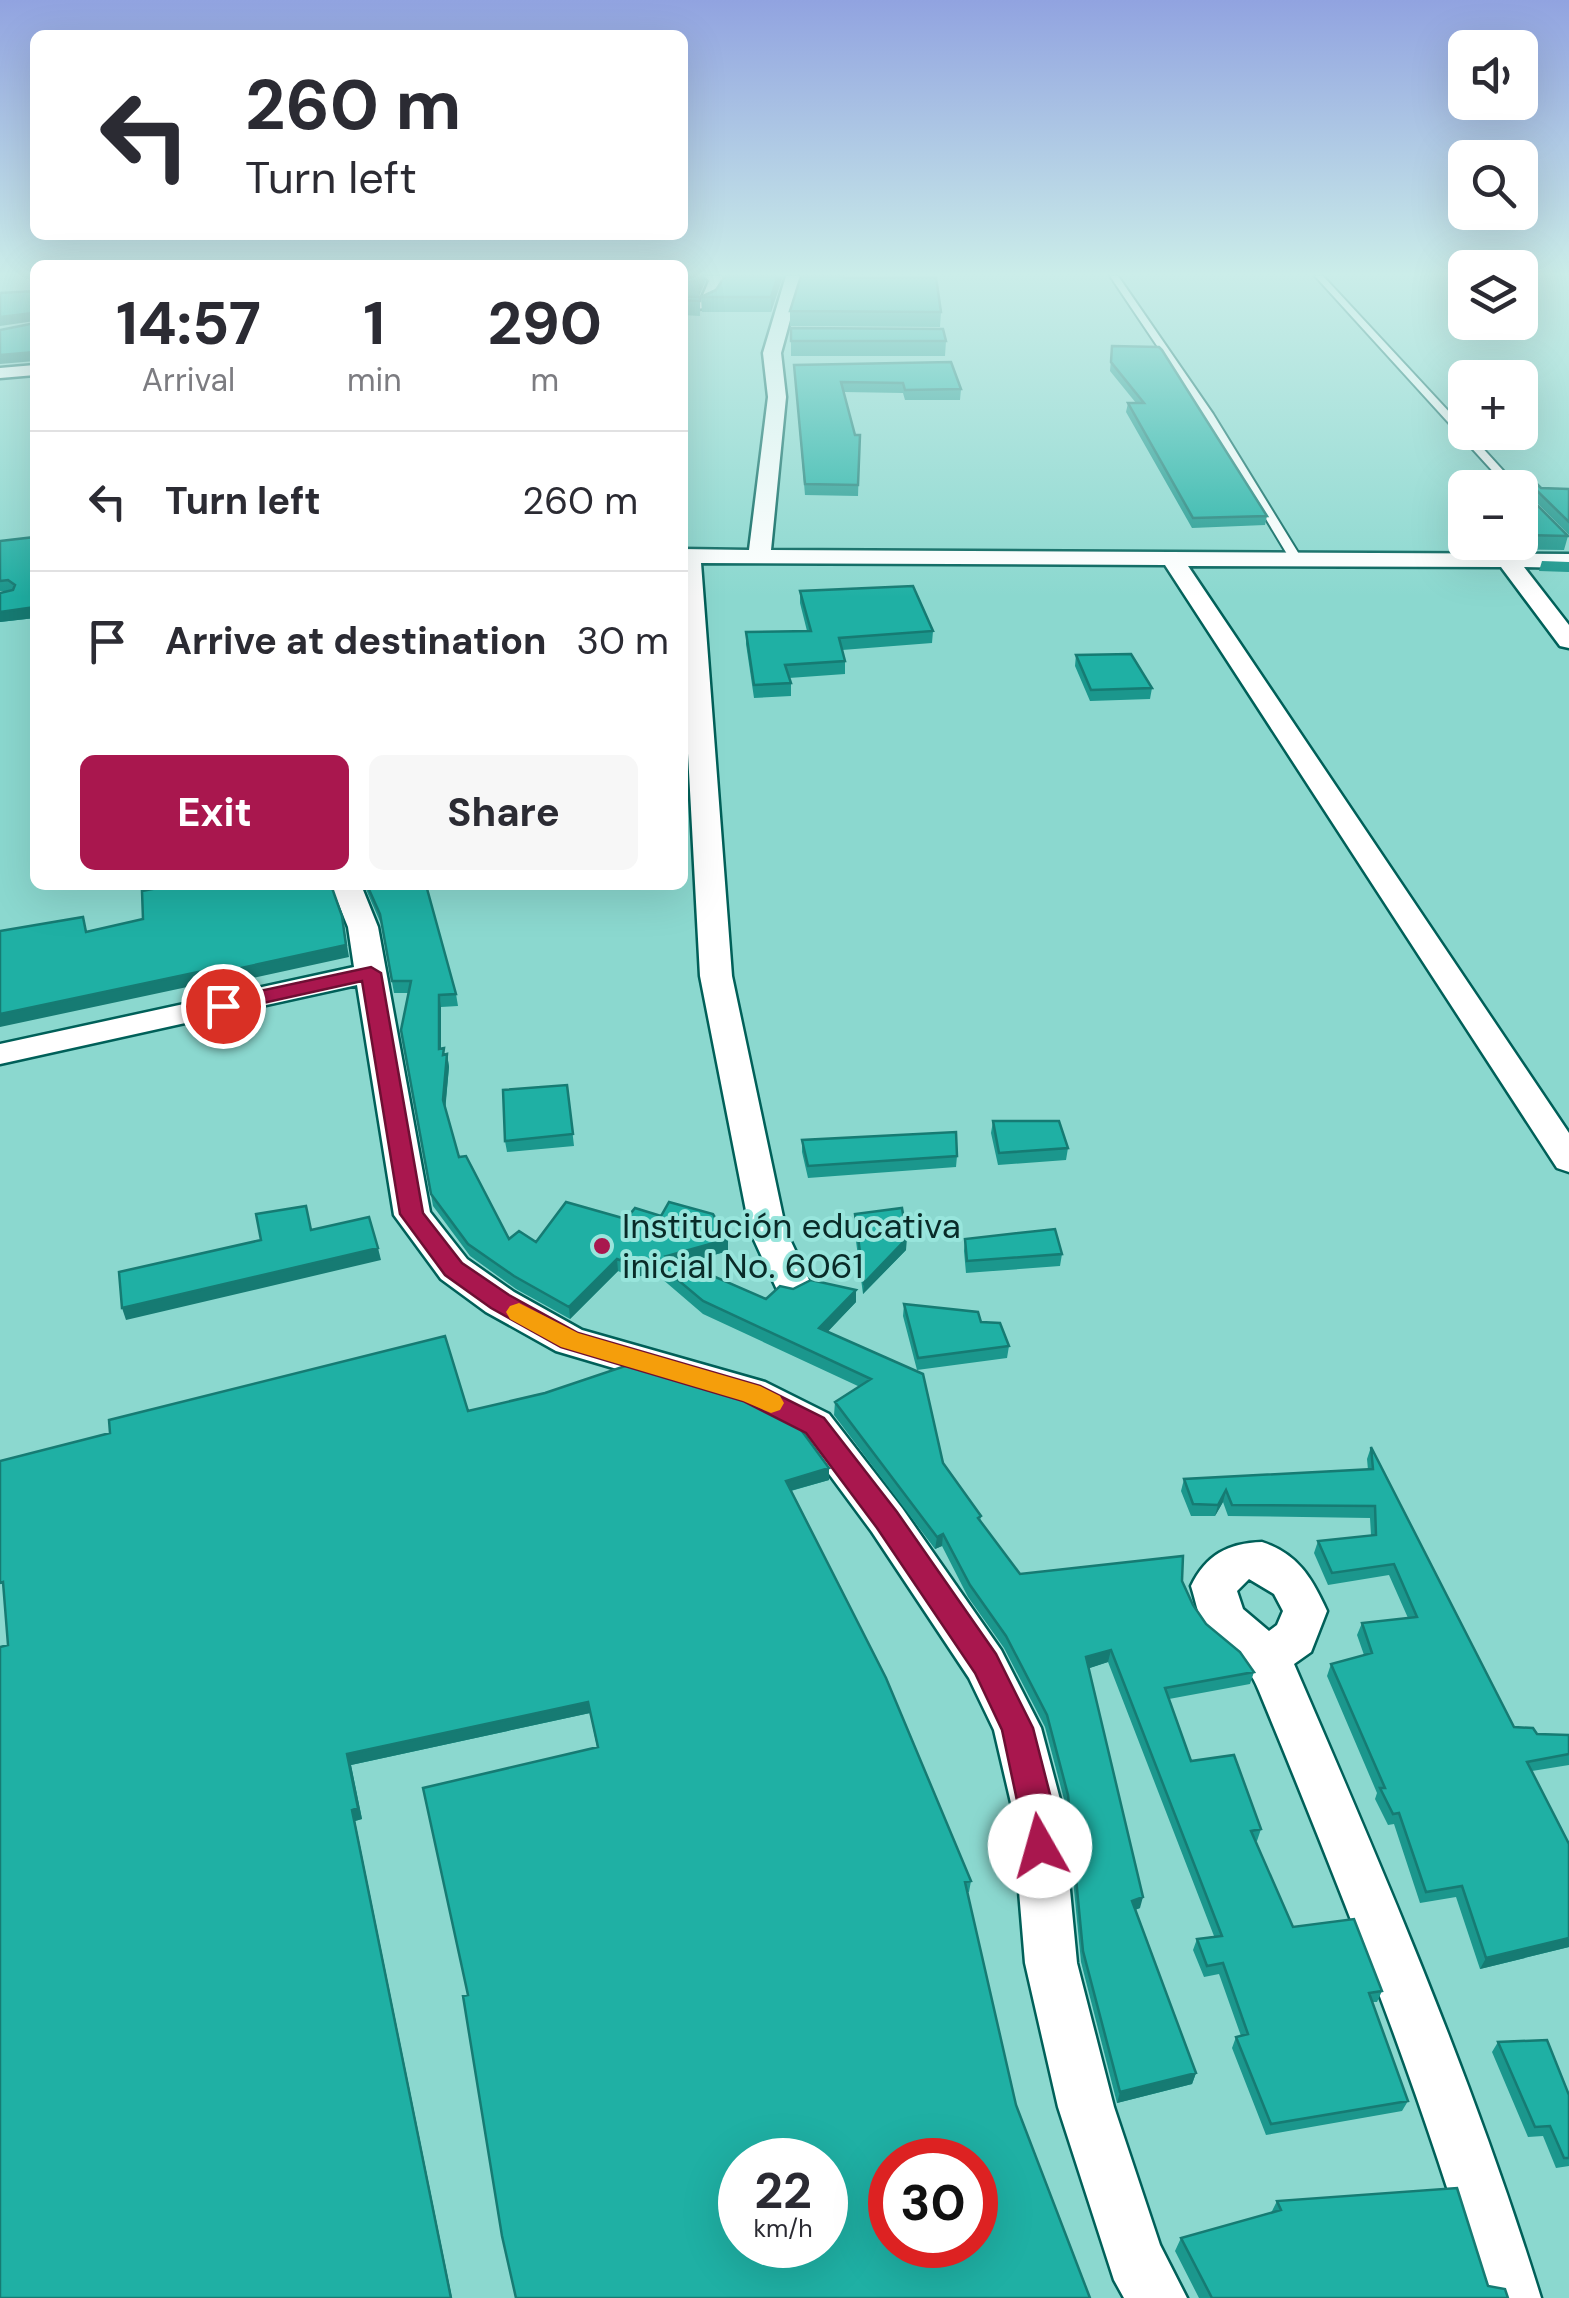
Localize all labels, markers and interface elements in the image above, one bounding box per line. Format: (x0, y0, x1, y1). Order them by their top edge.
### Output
map controls (1448, 30, 1538, 560)
button: sound (1448, 30, 1538, 120)
text: 260 m (245, 60, 461, 151)
icon: left (80, 70, 210, 200)
button: search (1448, 140, 1538, 230)
text: Turn left (245, 148, 417, 207)
button: layers (1448, 250, 1538, 340)
text: 14:57 (116, 284, 261, 363)
text: 1 (363, 284, 385, 363)
text: 290 (487, 284, 602, 363)
text: Arrival (142, 359, 235, 401)
text: min (347, 359, 402, 401)
text: m (530, 359, 559, 401)
button: + (1448, 360, 1538, 450)
button: − (1448, 470, 1538, 560)
icon: left (80, 474, 135, 529)
text: Turn left (165, 476, 321, 526)
text: 260 m (522, 476, 638, 526)
icon: arrive (80, 614, 135, 669)
text: Arrive at destination (165, 616, 547, 666)
text: 30 m (577, 616, 669, 666)
button: Exit (80, 755, 349, 870)
button: Share (369, 755, 638, 870)
pin (181, 964, 266, 1049)
icon: arrive (196, 979, 251, 1034)
place label: Institución educativa inicial No. 6061 (622, 1203, 961, 1289)
marker: Institución educativa inicial No. 6061 (591, 1235, 613, 1257)
position arrow (988, 1794, 1092, 1898)
speed limit sign: 30 (868, 2138, 998, 2268)
text: 22 (754, 2158, 812, 2224)
text: km/h (753, 2212, 813, 2245)

